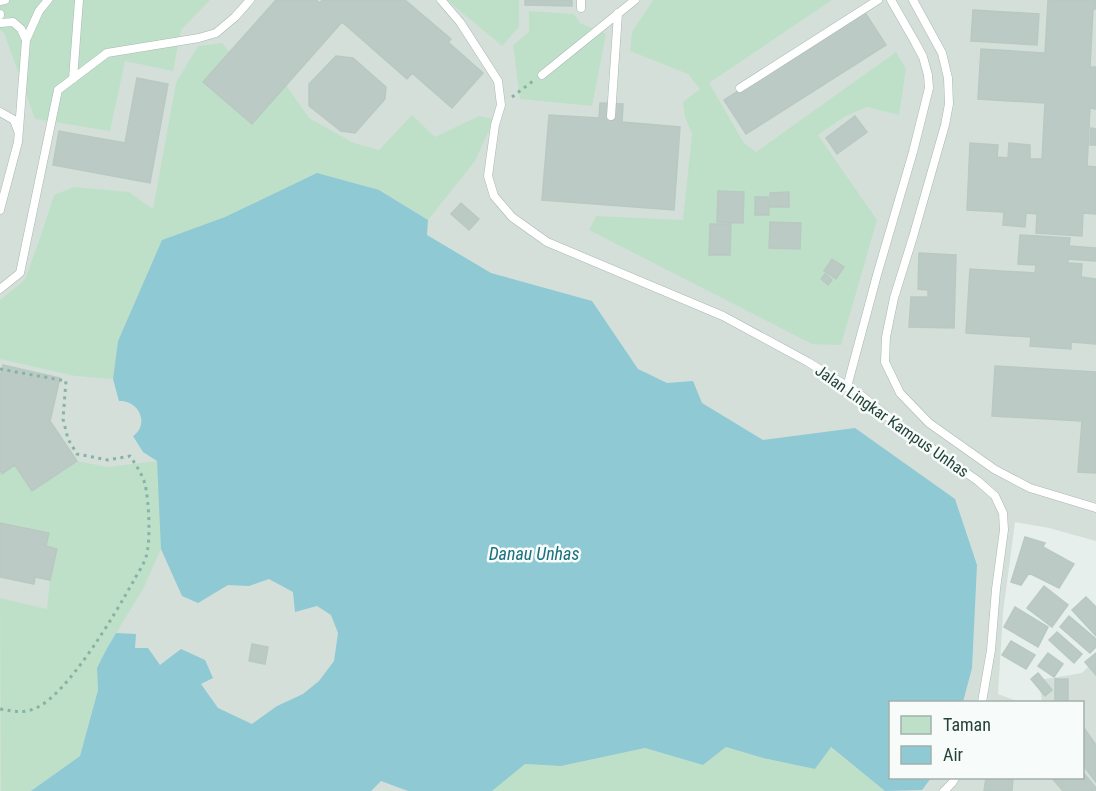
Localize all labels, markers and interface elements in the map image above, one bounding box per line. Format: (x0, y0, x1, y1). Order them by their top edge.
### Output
street label: Jalan Lingkar Kampus Unhas (812, 361, 972, 481)
water label: Danau Unhas (489, 543, 579, 564)
legend (889, 701, 1084, 779)
text: Taman (943, 714, 991, 735)
text: Air (943, 744, 964, 765)

